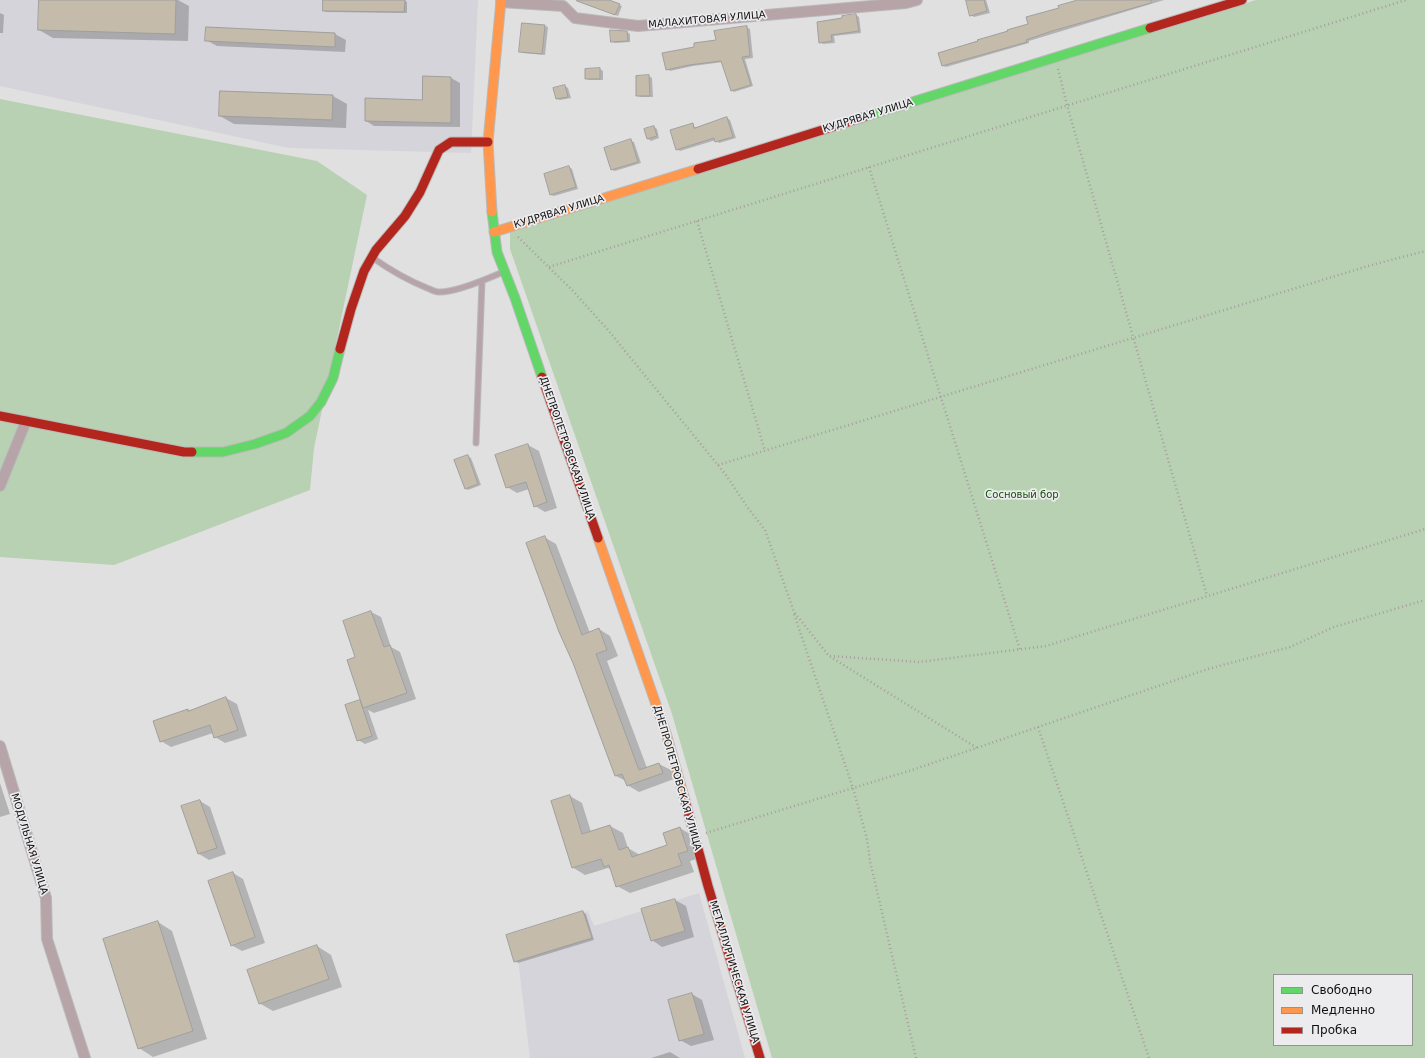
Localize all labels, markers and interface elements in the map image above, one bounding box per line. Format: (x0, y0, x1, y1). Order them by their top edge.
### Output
street label: МАЛАХИТОВАЯ УЛИЦА (648, 9, 766, 31)
street label: КУДРЯВАЯ УЛИЦА (822, 97, 914, 135)
street label: КУДРЯВАЯ УЛИЦА (513, 193, 605, 231)
street label: ДНЕПРОПЕТРОВСКАЯ УЛИЦА (537, 375, 597, 521)
park label: Сосновый бор (985, 489, 1059, 501)
street label: ДНЕПРОПЕТРОВСКАЯ УЛИЦА (650, 704, 704, 852)
street label: МОДУЛЬНАЯ УЛИЦА (8, 792, 50, 896)
street label: МЕТАЛЛУРГИЧЕСКАЯ УЛИЦА (707, 899, 761, 1045)
legend (1273, 974, 1413, 1046)
text: Свободно (1311, 983, 1372, 997)
text: Медленно (1311, 1003, 1375, 1017)
text: Пробка (1311, 1023, 1357, 1037)

